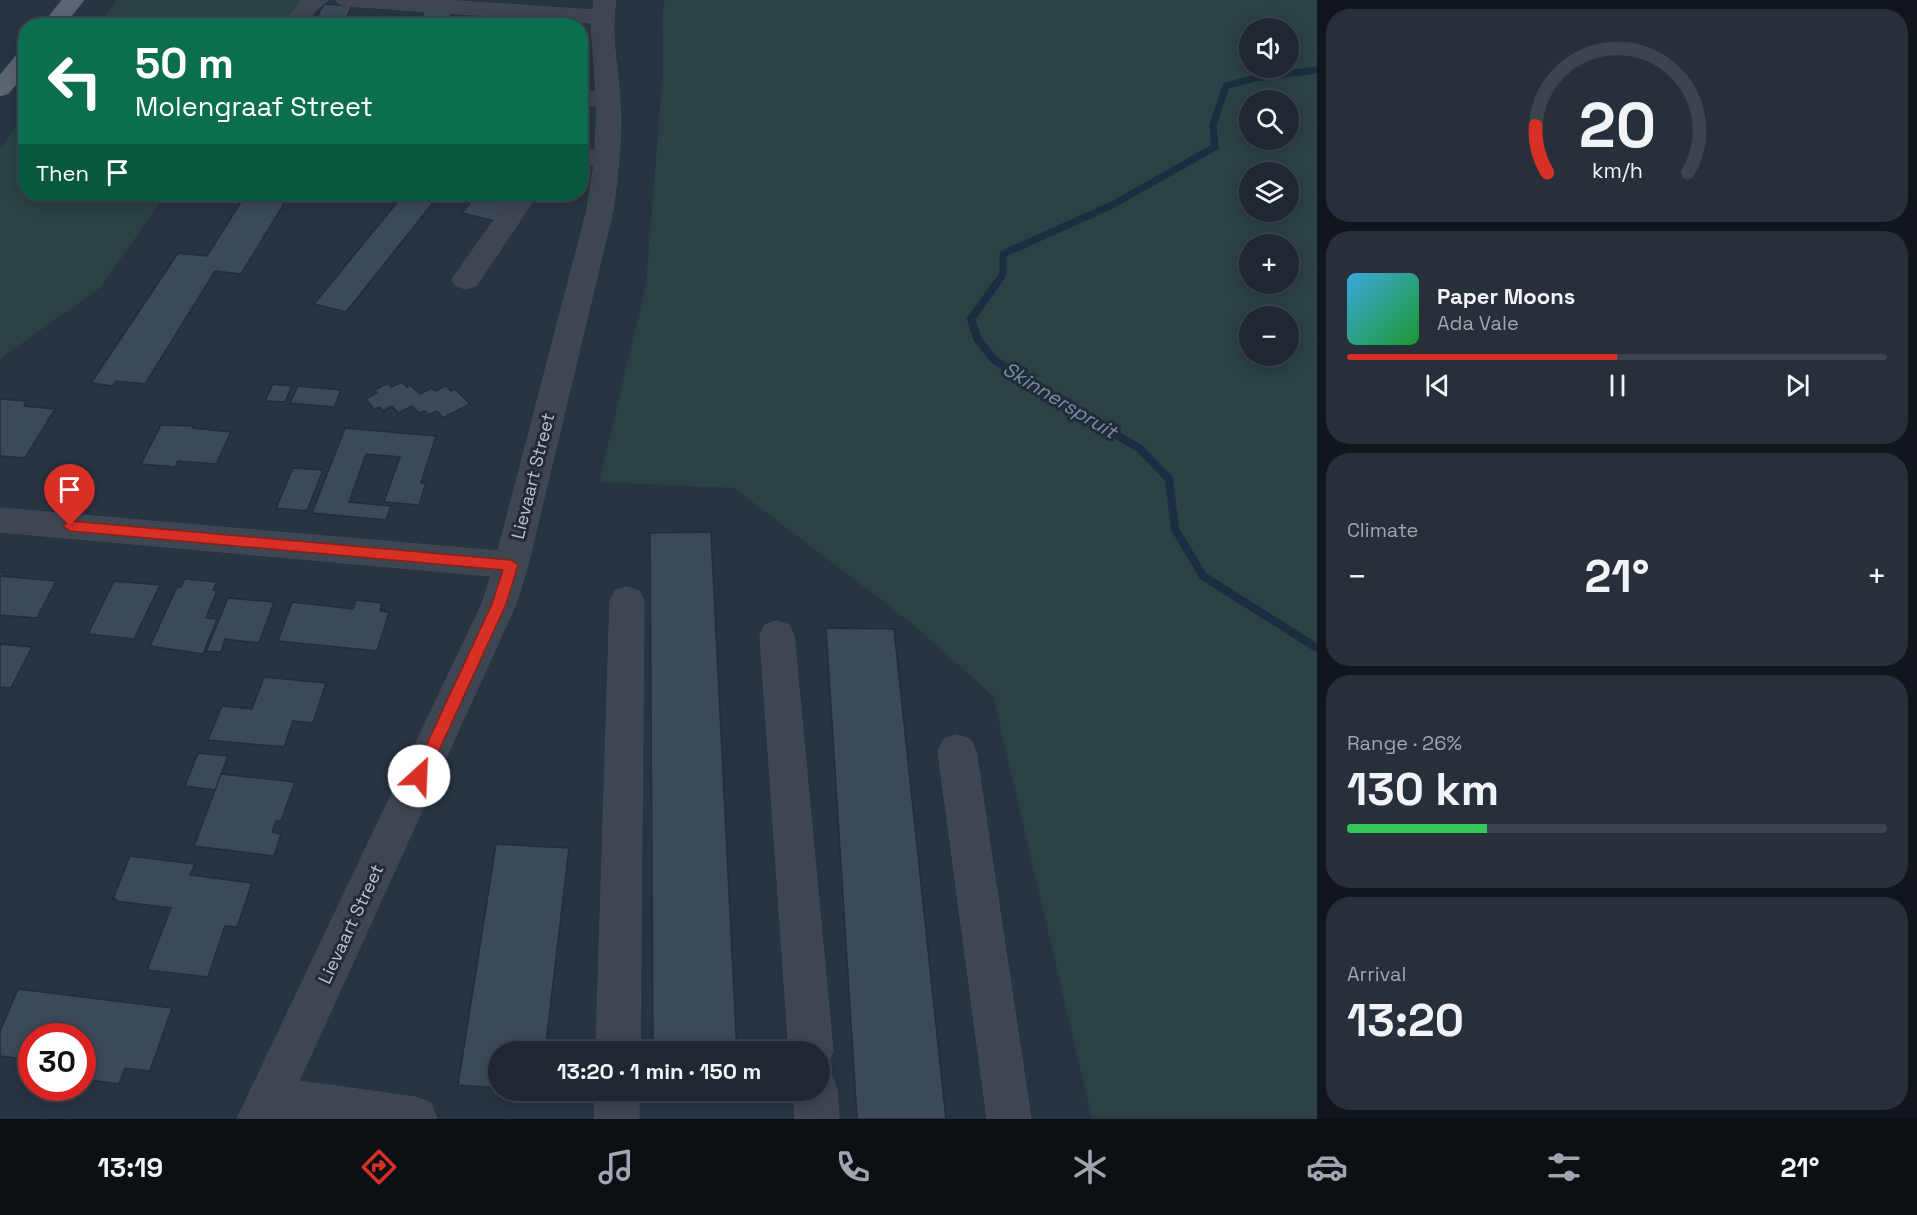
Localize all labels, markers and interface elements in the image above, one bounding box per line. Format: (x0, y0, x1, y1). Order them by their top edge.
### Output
map controls (1239, 18, 1299, 366)
button: sound (1239, 18, 1299, 78)
text: 50 m (135, 37, 234, 90)
icon: left (36, 42, 114, 120)
text: 20 (1578, 86, 1656, 165)
text: Molengraaf Street (135, 89, 373, 124)
button: search (1239, 90, 1299, 150)
icon: arrive (101, 156, 134, 189)
text: km/h (1591, 157, 1643, 184)
text: Then (36, 159, 89, 187)
button: layers (1239, 162, 1299, 222)
button: + (1239, 234, 1299, 294)
text: Paper Moons (1437, 282, 1575, 310)
button: − (1239, 306, 1299, 366)
text: Ada Vale (1437, 310, 1519, 336)
water label: Skinnerspruit (998, 356, 1123, 445)
icon: previous (1421, 369, 1454, 402)
icon: pause (1601, 369, 1634, 402)
icon: next (1781, 369, 1814, 402)
street label: Lievaart Street (506, 410, 559, 541)
pin (44, 464, 95, 526)
icon: arrive (53, 473, 86, 506)
text: Climate (1347, 517, 1418, 543)
text: 21° (1585, 548, 1649, 605)
text: − (1347, 556, 1367, 598)
text: + (1867, 556, 1887, 598)
text: Range · 26% (1347, 730, 1462, 756)
position arrow (387, 744, 451, 808)
text: 130 km (1347, 761, 1499, 818)
street label: Lievaart Street (313, 860, 388, 987)
text: Arrival (1347, 961, 1406, 987)
text: 13:20 (1347, 992, 1464, 1049)
speed limit sign: 30 (18, 1023, 96, 1101)
text: 13:20 · 1 min · 150 m (557, 1057, 761, 1085)
icon: directions (358, 1146, 400, 1188)
icon: music (595, 1146, 637, 1188)
icon: phone (832, 1146, 874, 1188)
icon: climate (1069, 1146, 1111, 1188)
icon: car (1306, 1146, 1348, 1188)
icon: filters (1543, 1146, 1585, 1188)
text: 13:19 (98, 1150, 163, 1185)
text: 21° (1781, 1150, 1819, 1185)

